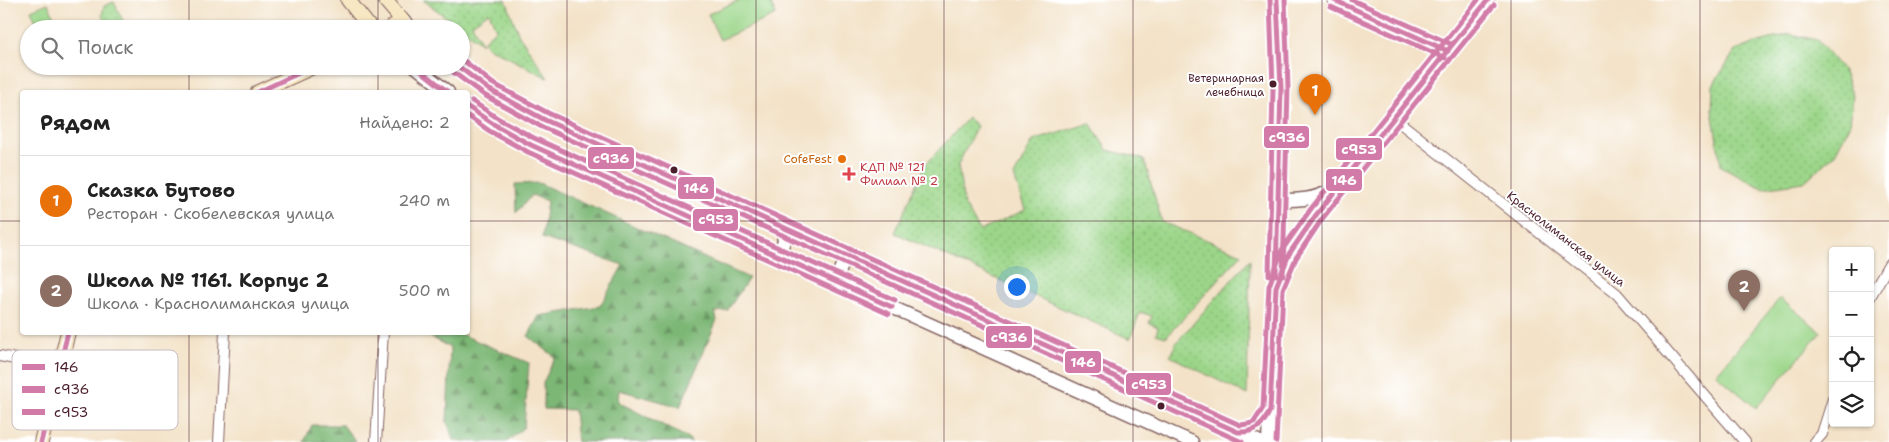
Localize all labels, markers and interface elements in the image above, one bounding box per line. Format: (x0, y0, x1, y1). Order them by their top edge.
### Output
search box (20, 20, 470, 75)
icon: search (38, 34, 66, 62)
text: Поиск (78, 35, 133, 60)
place label: Ветеринарная лечебница (1188, 71, 1264, 100)
pin: 1 (1299, 74, 1331, 115)
marker: Ветеринарная лечебница (1268, 79, 1278, 89)
text: Рядом (40, 109, 110, 137)
text: Найдено: 2 (359, 112, 450, 133)
line badge: с936 (1263, 125, 1310, 149)
text: с936 (1269, 128, 1306, 146)
line badge: с953 (1335, 137, 1383, 161)
text: с953 (1341, 140, 1377, 158)
line badge: с936 (587, 146, 635, 170)
text: с936 (593, 149, 630, 167)
place label: CofeFest (784, 151, 832, 167)
marker: CofeFest (836, 153, 848, 165)
place label: КДП № 121 Филиал № 2 (860, 159, 938, 189)
unlabelled marker (669, 165, 679, 175)
marker: КДП № 121 Филиал № 2 (842, 167, 856, 181)
line badge: 146 (1325, 168, 1363, 192)
text: 146 (1331, 171, 1357, 189)
line badge: 146 (677, 176, 715, 200)
text: Сказка Бутово (87, 178, 235, 203)
text: 146 (683, 179, 709, 197)
street label: Краснолиманская улица (1503, 188, 1629, 291)
text: 1 (52, 190, 60, 211)
text: 240 m (398, 190, 450, 211)
text: Ресторан · Скобелевская улица (87, 203, 334, 224)
line badge: с953 (692, 208, 739, 232)
text: с953 (698, 210, 734, 228)
map controls (1829, 247, 1874, 427)
button: + (1829, 247, 1874, 292)
text: Школа № 1161. Корпус 2 (87, 268, 329, 293)
pin: 2 (1728, 270, 1760, 311)
your location (1004, 274, 1030, 300)
text: 2 (50, 280, 62, 301)
text: 500 m (399, 280, 450, 301)
button: − (1829, 292, 1874, 337)
text: Школа · Краснолиманская улица (87, 293, 349, 314)
line badge: с936 (985, 325, 1033, 349)
text: с936 (991, 328, 1028, 346)
button: locate (1829, 337, 1874, 382)
legend (12, 350, 178, 430)
line badge: 146 (1064, 350, 1102, 374)
text: 146 (1070, 353, 1096, 371)
text: 146 (54, 358, 79, 376)
line badge: с953 (1125, 372, 1172, 396)
text: с953 (1131, 375, 1167, 393)
text: с936 (54, 380, 89, 398)
button: layers (1829, 382, 1874, 427)
unlabelled marker (1156, 401, 1166, 411)
text: с953 (54, 403, 88, 421)

